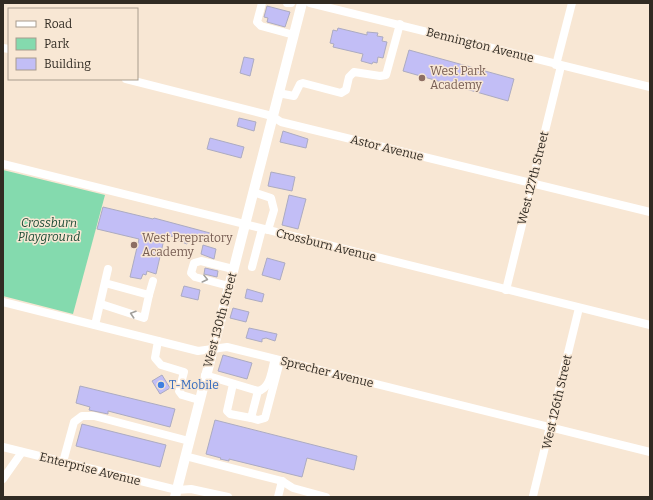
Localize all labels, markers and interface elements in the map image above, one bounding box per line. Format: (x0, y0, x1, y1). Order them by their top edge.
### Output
legend (8, 8, 138, 80)
text: Road (44, 17, 72, 31)
street label: Bennington Avenue (425, 25, 535, 65)
text: Park (44, 37, 70, 51)
text: Building (44, 57, 91, 71)
place label: West Park Academy (430, 64, 486, 92)
marker: West Park Academy (417, 73, 427, 83)
street label: West 127th Street (515, 129, 552, 226)
street label: Astor Avenue (349, 132, 425, 164)
park label: Crossburn Playground (18, 216, 80, 244)
street label: Crossburn Avenue (275, 226, 377, 264)
place label: West Prepratory Academy (142, 231, 233, 259)
marker: West Prepratory Academy (129, 240, 139, 250)
street label: West 130th Street (201, 270, 240, 369)
one-way arrow (202, 275, 208, 283)
one-way arrow (129, 310, 136, 319)
street label: West 126th Street (539, 353, 575, 451)
street label: Sprecher Avenue (279, 354, 375, 390)
place label: T-Mobile (169, 378, 219, 392)
marker: T-Mobile (156, 380, 166, 390)
street label: Enterprise Avenue (38, 450, 142, 488)

